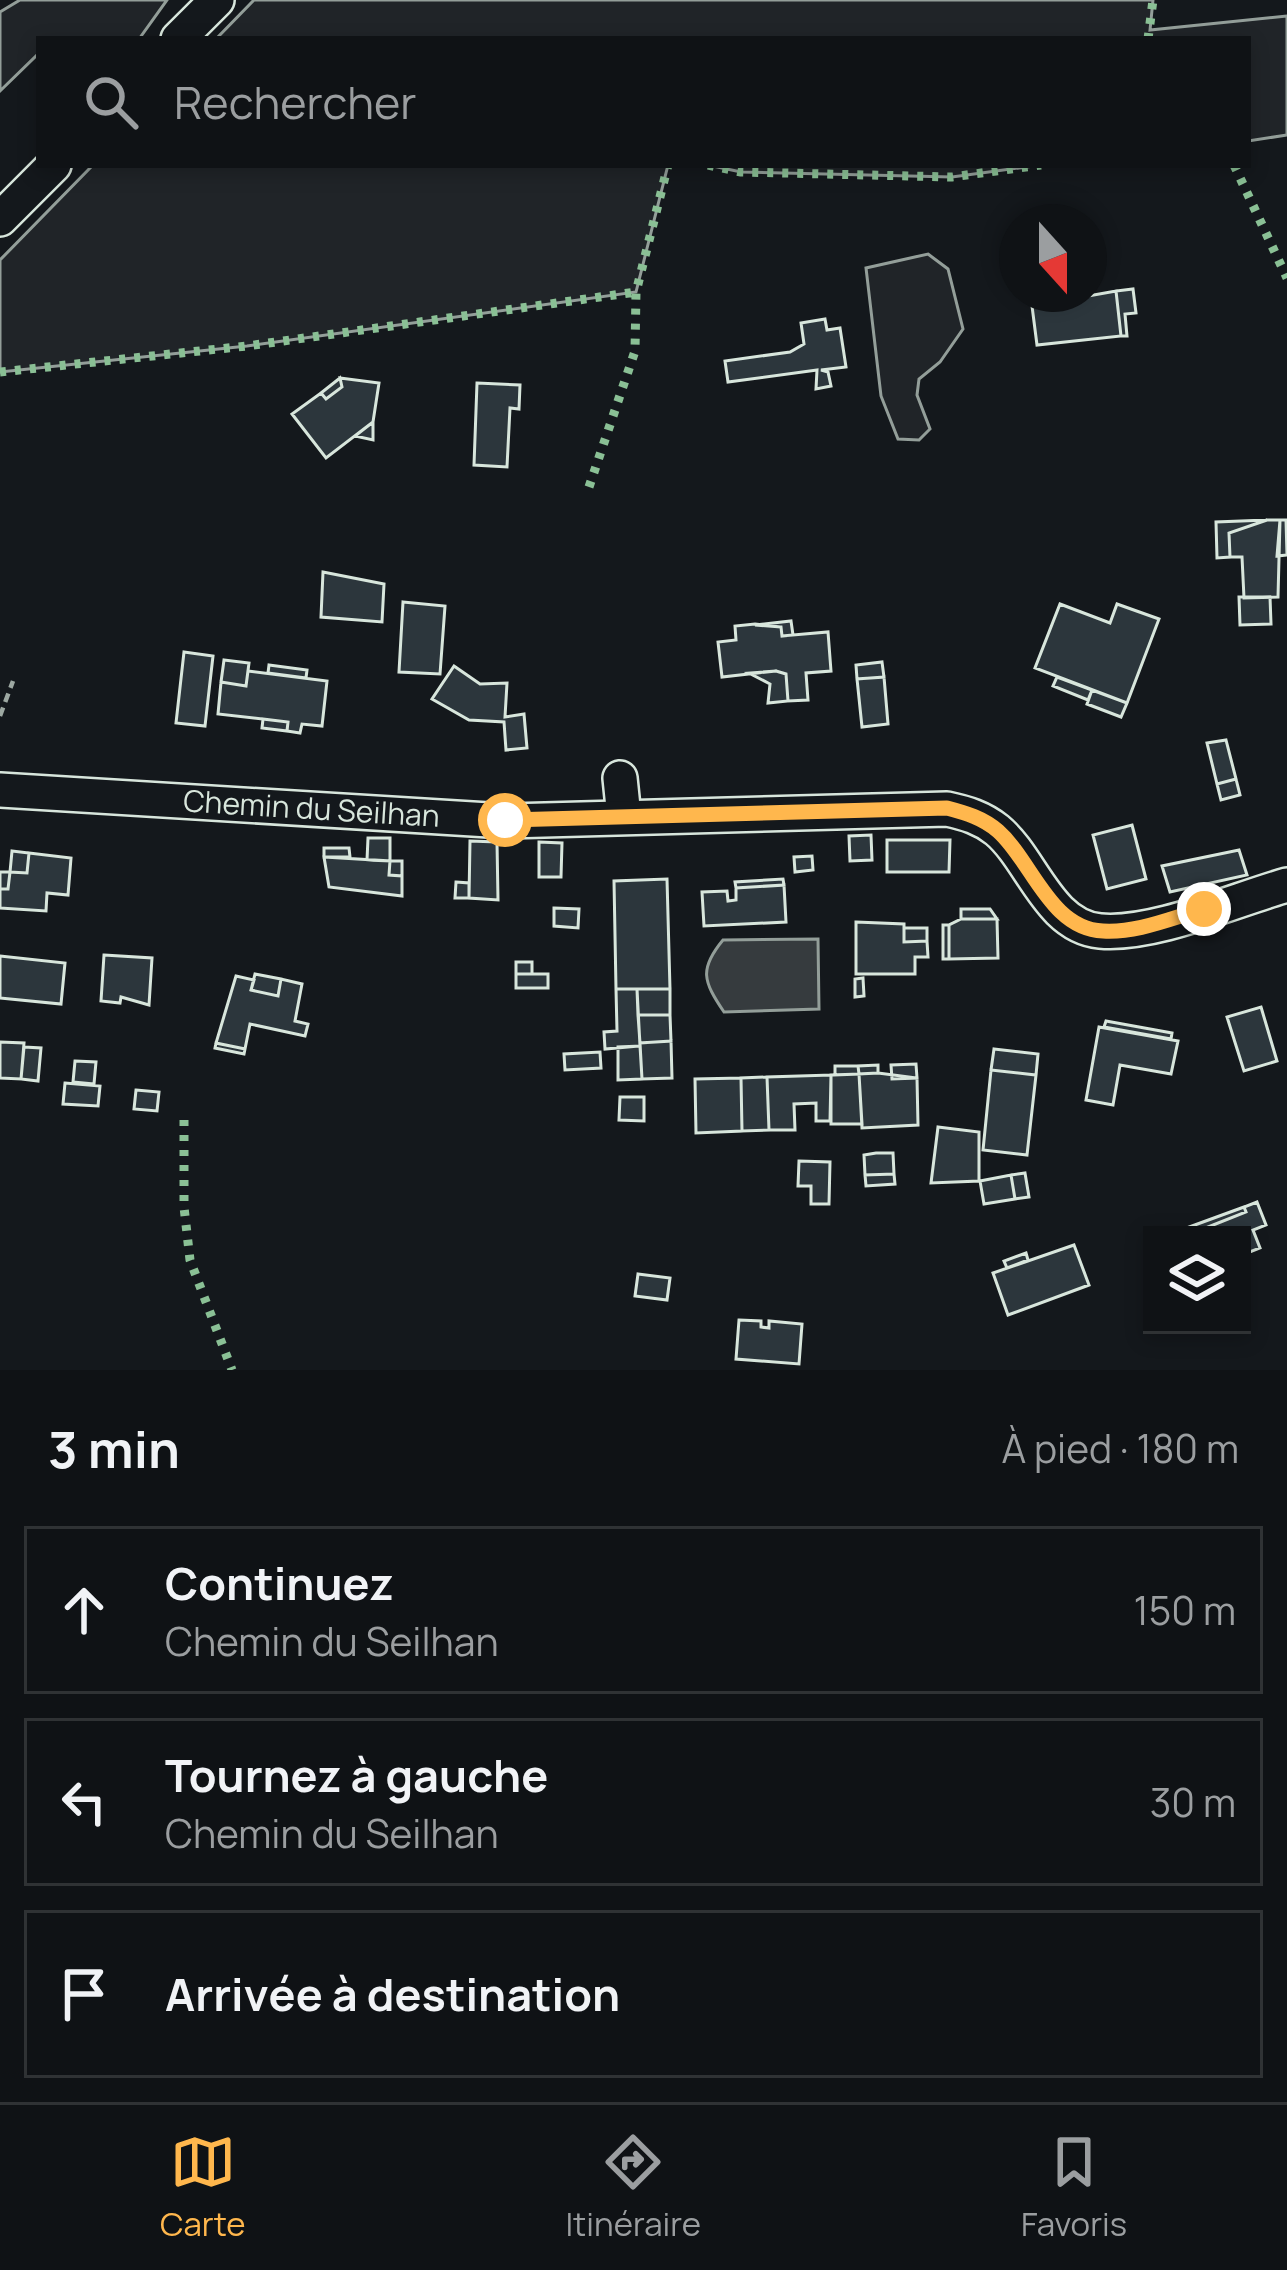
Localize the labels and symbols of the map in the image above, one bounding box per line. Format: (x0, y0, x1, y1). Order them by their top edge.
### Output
north arrow (999, 204, 1107, 312)
street label: Chemin du Seilhan (182, 779, 441, 836)
route start (478, 793, 532, 847)
route end (1177, 882, 1231, 936)

